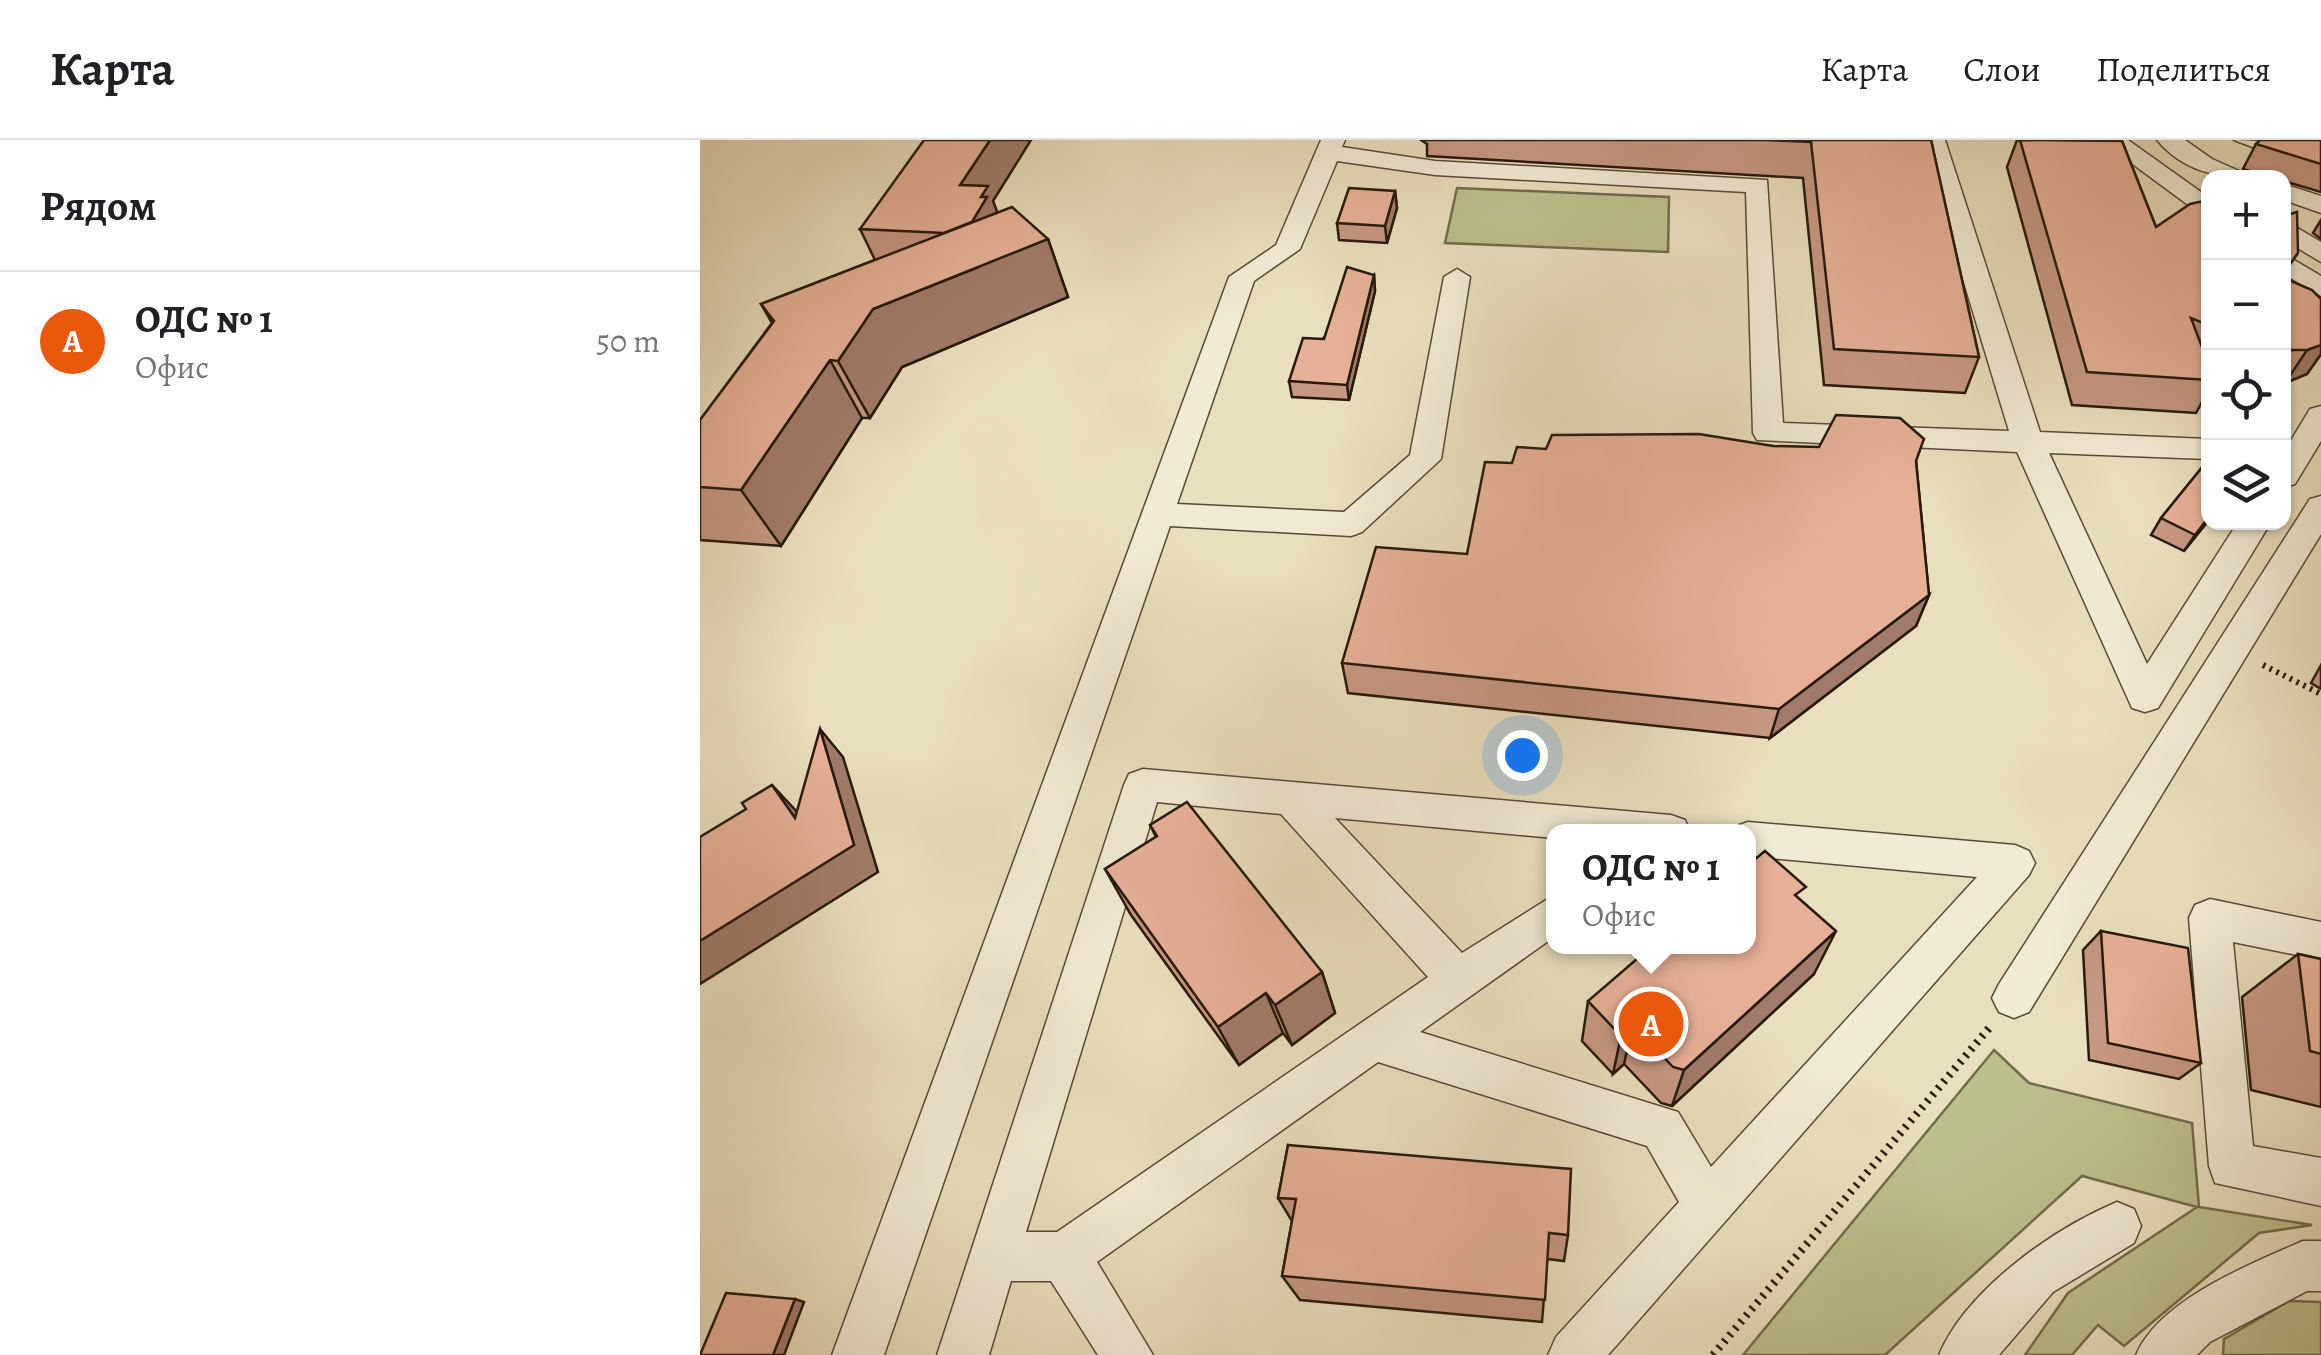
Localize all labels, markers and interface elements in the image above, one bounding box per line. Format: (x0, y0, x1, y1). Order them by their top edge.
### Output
text: Карта (50, 36, 175, 102)
text: Карта (1820, 45, 1908, 93)
text: Слои (1963, 45, 2041, 93)
text: Поделиться (2096, 45, 2271, 93)
map controls (2201, 170, 2291, 530)
button: + (2201, 170, 2291, 260)
text: Рядом (40, 177, 157, 234)
button: − (2201, 260, 2291, 350)
text: ОДС № 1 (135, 293, 273, 345)
text: A (62, 319, 83, 363)
text: 50 m (596, 319, 660, 363)
text: Офис (135, 345, 209, 389)
button: locate (2201, 350, 2291, 440)
button: layers (2201, 440, 2291, 530)
your location (1497, 730, 1548, 781)
popup (1546, 824, 1756, 954)
text: ОДС № 1 (1582, 841, 1720, 893)
text: Офис (1582, 893, 1656, 937)
pin: A (1618, 986, 1684, 1062)

